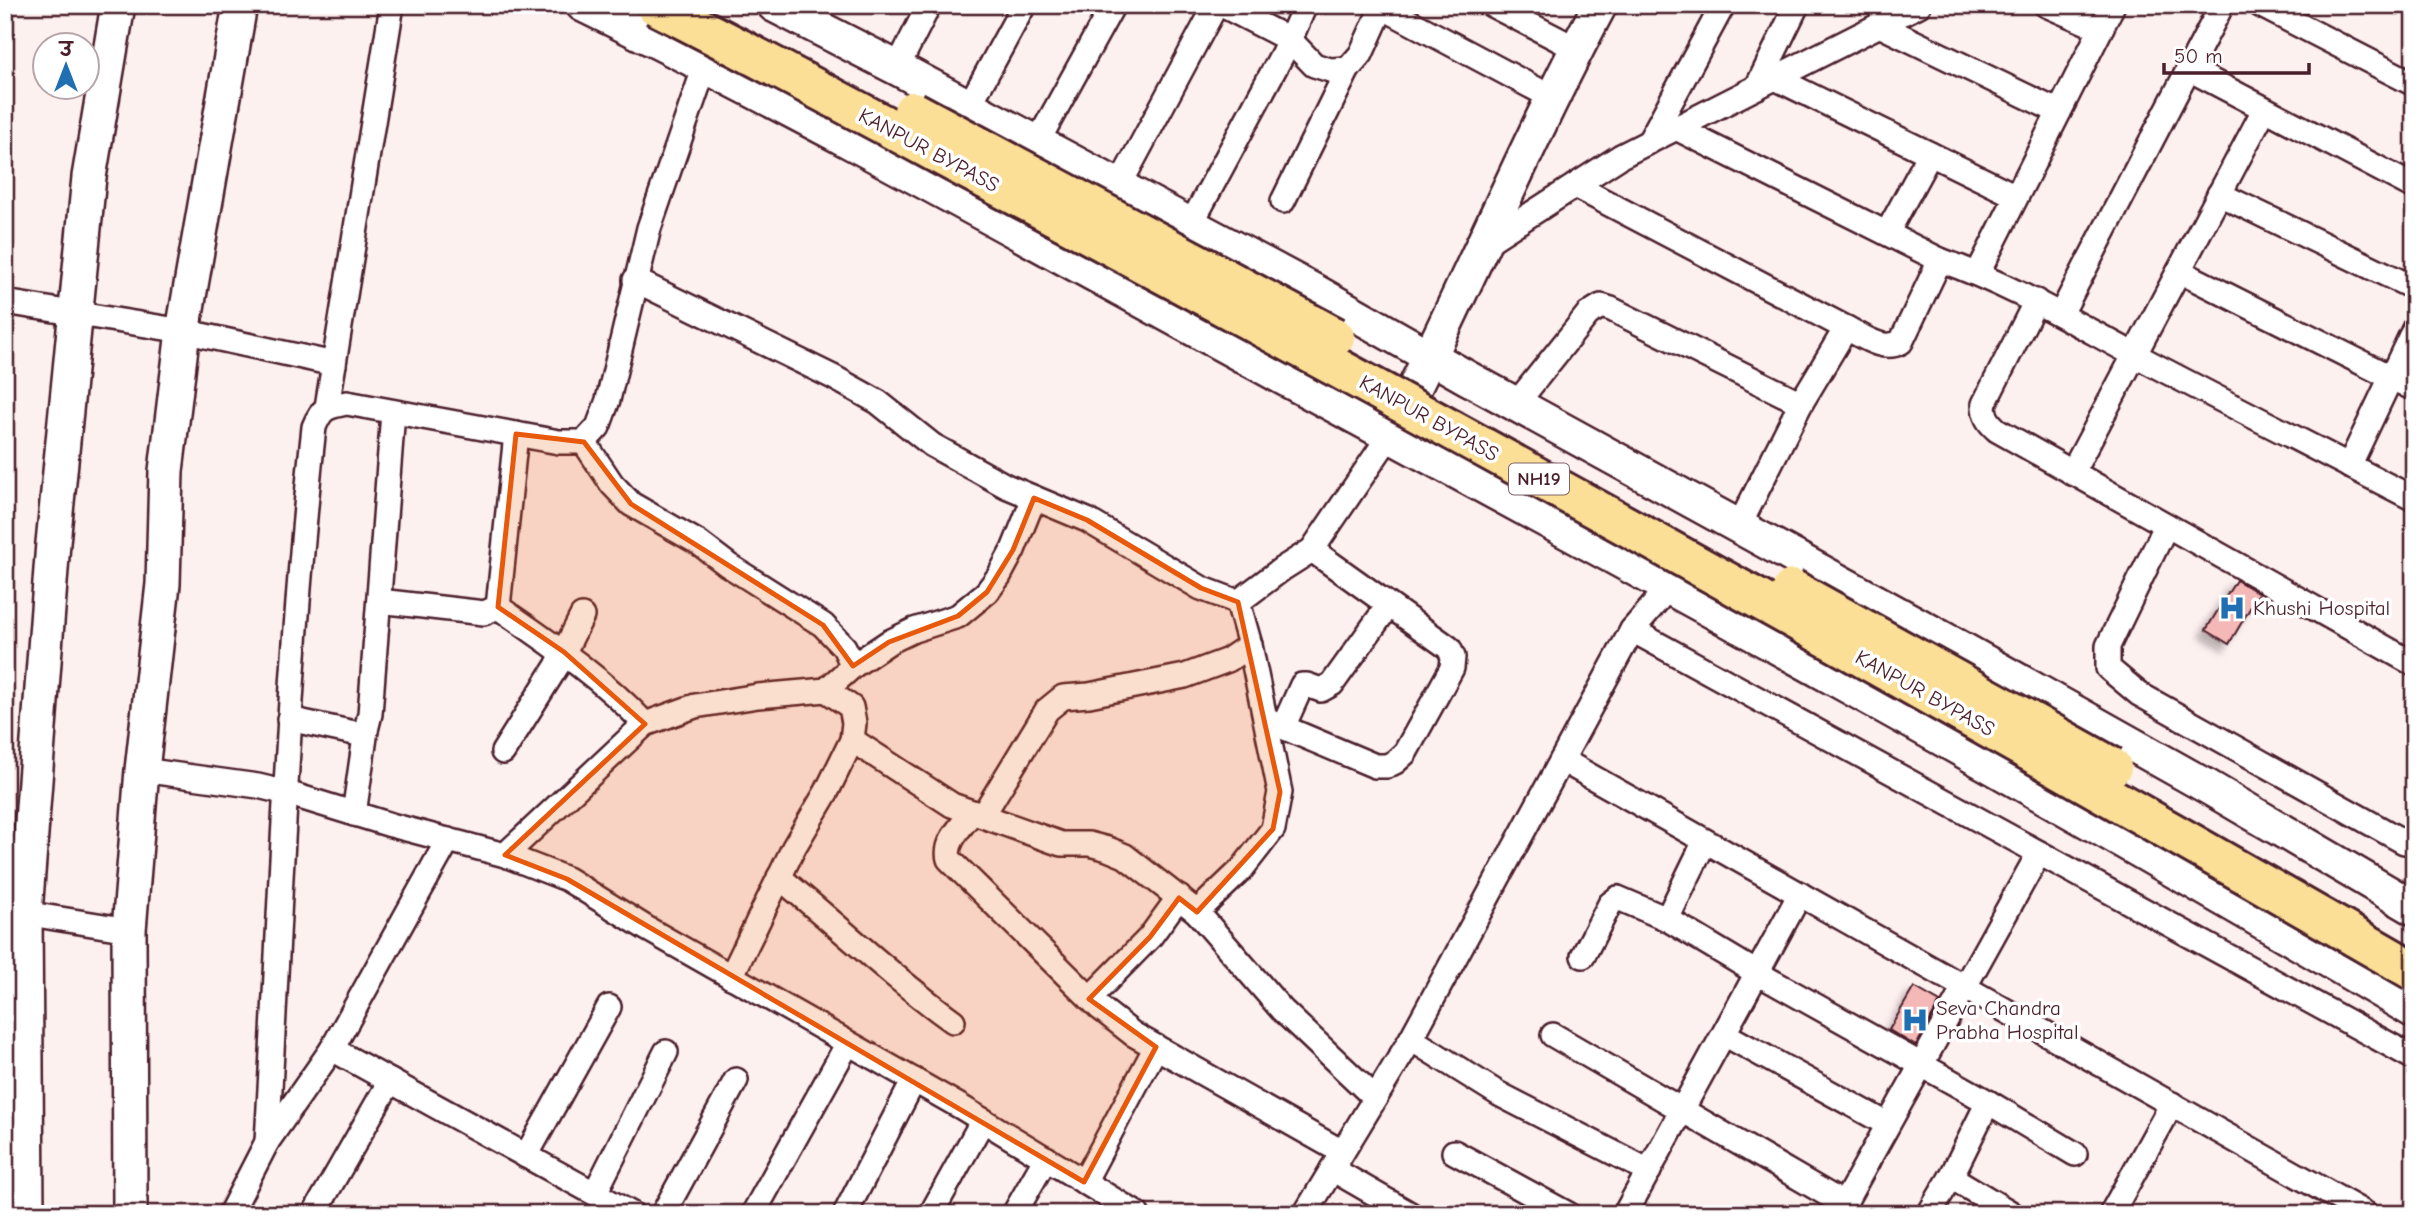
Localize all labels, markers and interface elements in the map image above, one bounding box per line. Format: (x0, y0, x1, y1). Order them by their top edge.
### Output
north arrow (32, 32, 102, 102)
scale bar (2164, 32, 2309, 76)
text: उ (58, 39, 75, 61)
text: 50 m (2174, 44, 2223, 68)
street label: KANPUR BYPASS (855, 103, 1003, 197)
street label: KANPUR BYPASS (1355, 370, 1503, 466)
road number: NH19 (1509, 464, 1569, 494)
hospital icon: Khushi Hospital (2217, 593, 2247, 623)
place label: Khushi Hospital (2253, 596, 2390, 620)
street label: KANPUR BYPASS (1851, 645, 1999, 741)
place label: Seva Chandra Prabha Hospital (1936, 996, 2079, 1044)
hospital icon: Seva Chandra Prabha Hospital (1900, 1005, 1930, 1035)

